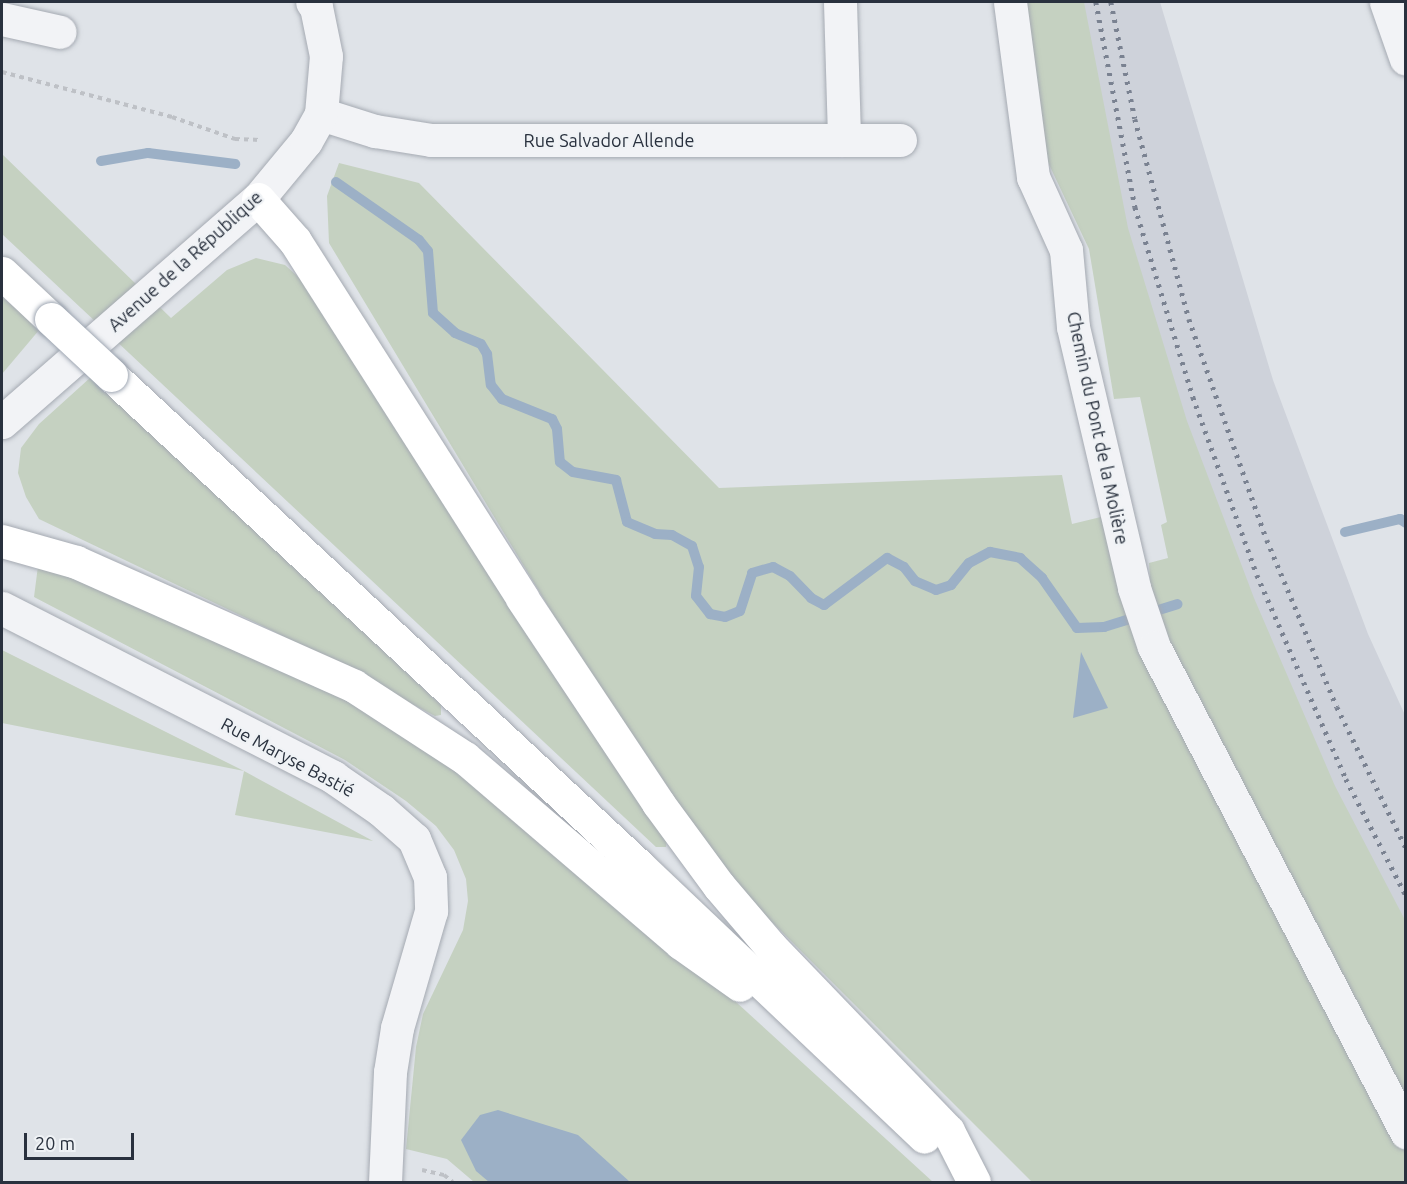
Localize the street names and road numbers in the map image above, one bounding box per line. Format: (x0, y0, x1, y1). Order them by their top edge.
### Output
street label: Rue Salvador Allende (524, 129, 694, 151)
street label: Avenue de la République (104, 186, 266, 336)
street label: Chemin du Pont de la Molière (1063, 309, 1133, 547)
street label: Rue Maryse Bastié (218, 713, 358, 801)

